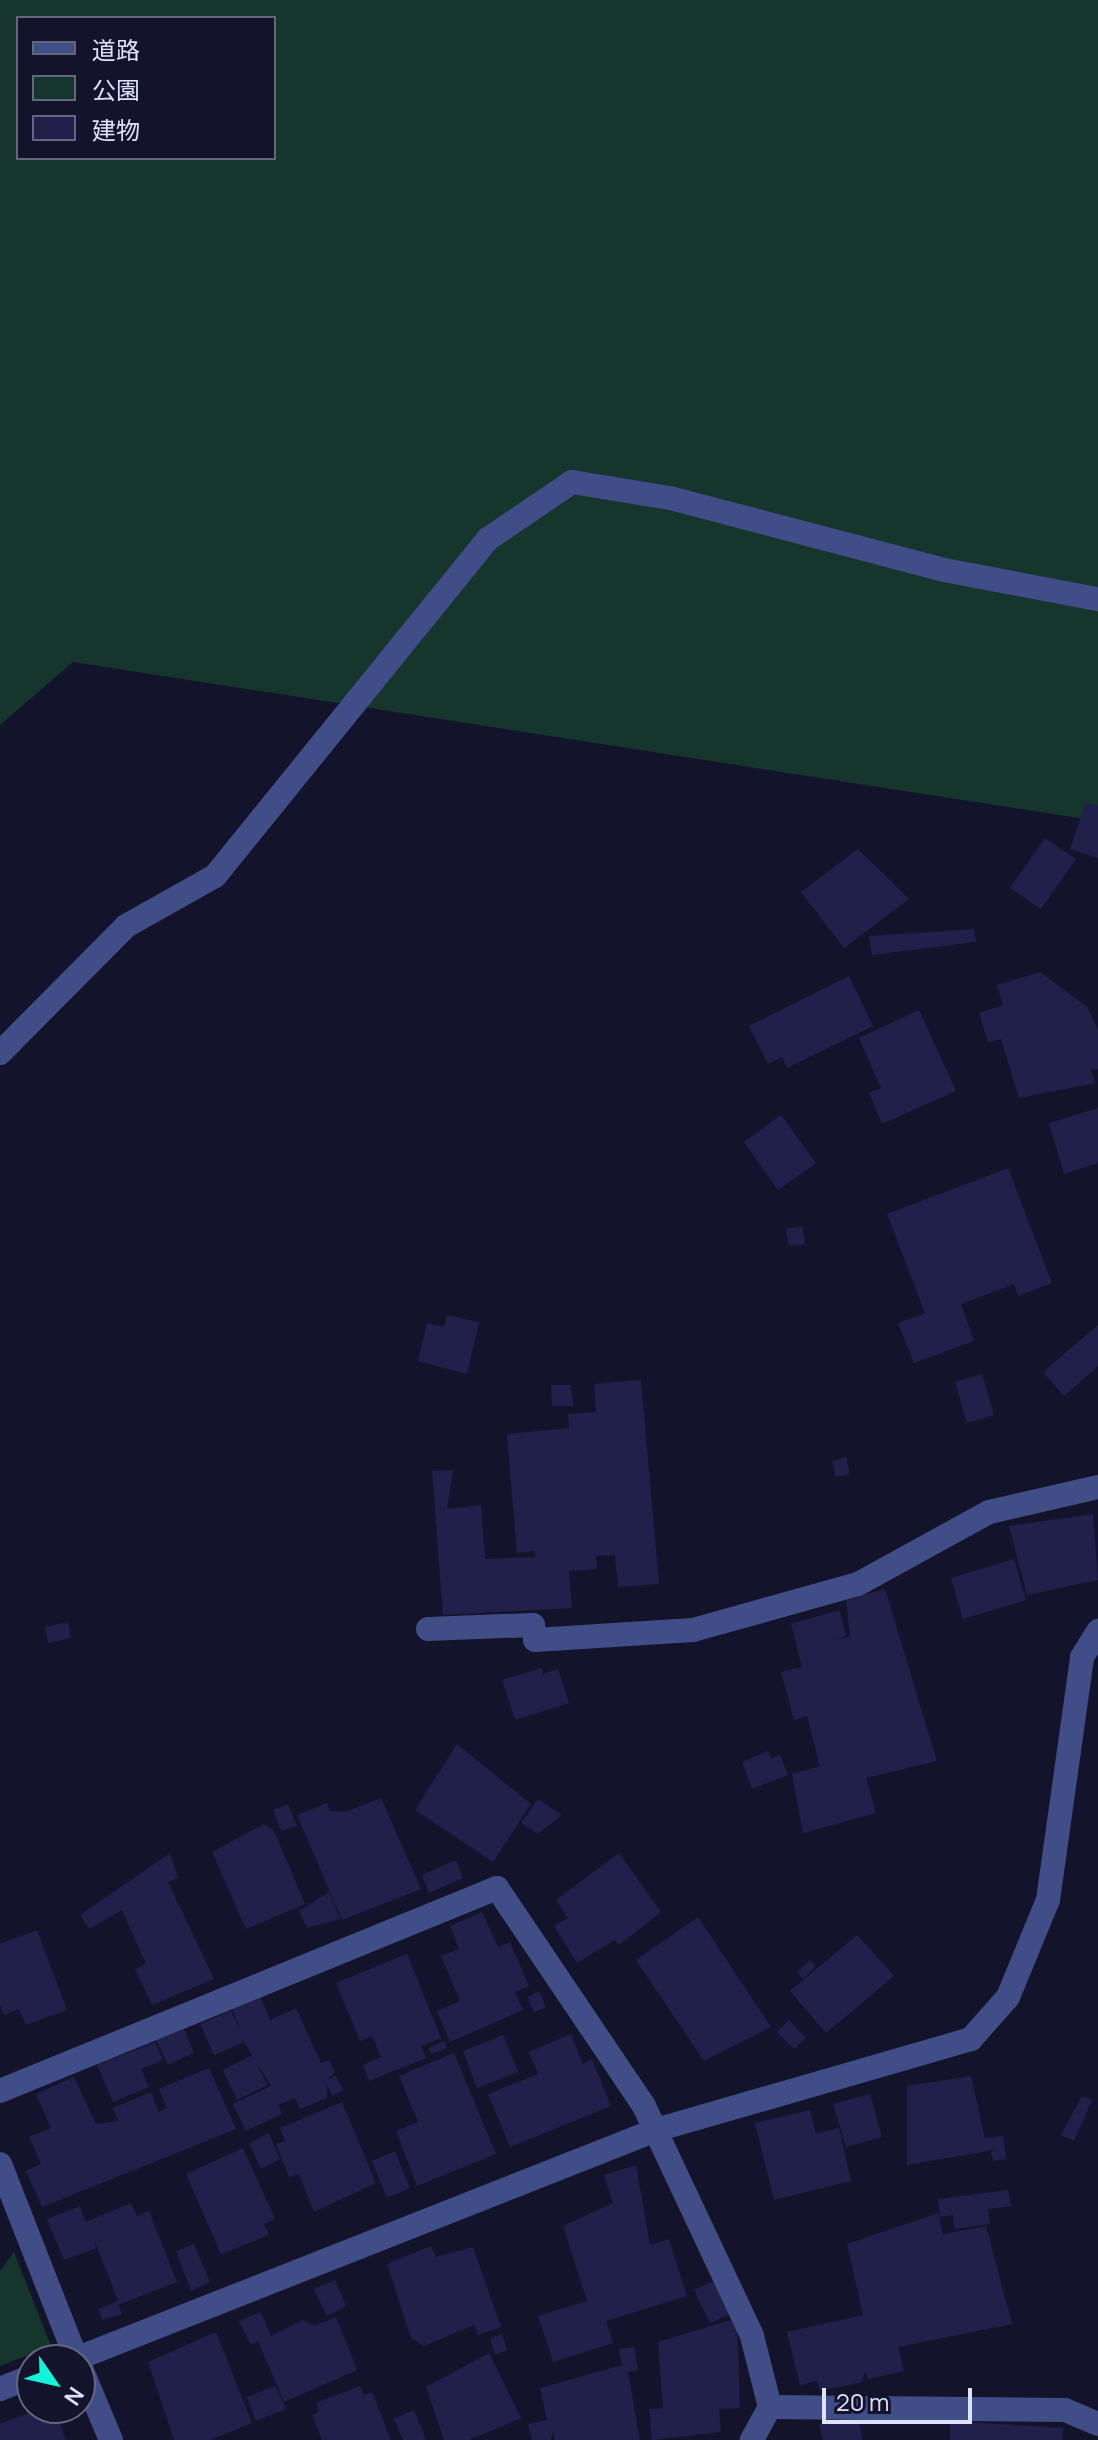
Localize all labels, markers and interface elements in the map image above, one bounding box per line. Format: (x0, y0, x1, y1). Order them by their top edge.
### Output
legend (16, 16, 276, 160)
text: 道路 (92, 33, 140, 66)
text: 公園 (92, 73, 140, 106)
text: 建物 (92, 113, 140, 146)
north arrow (16, 2344, 96, 2424)
scale bar (826, 2372, 976, 2422)
text: N (57, 2381, 91, 2411)
text: 20 m (836, 2385, 889, 2418)

